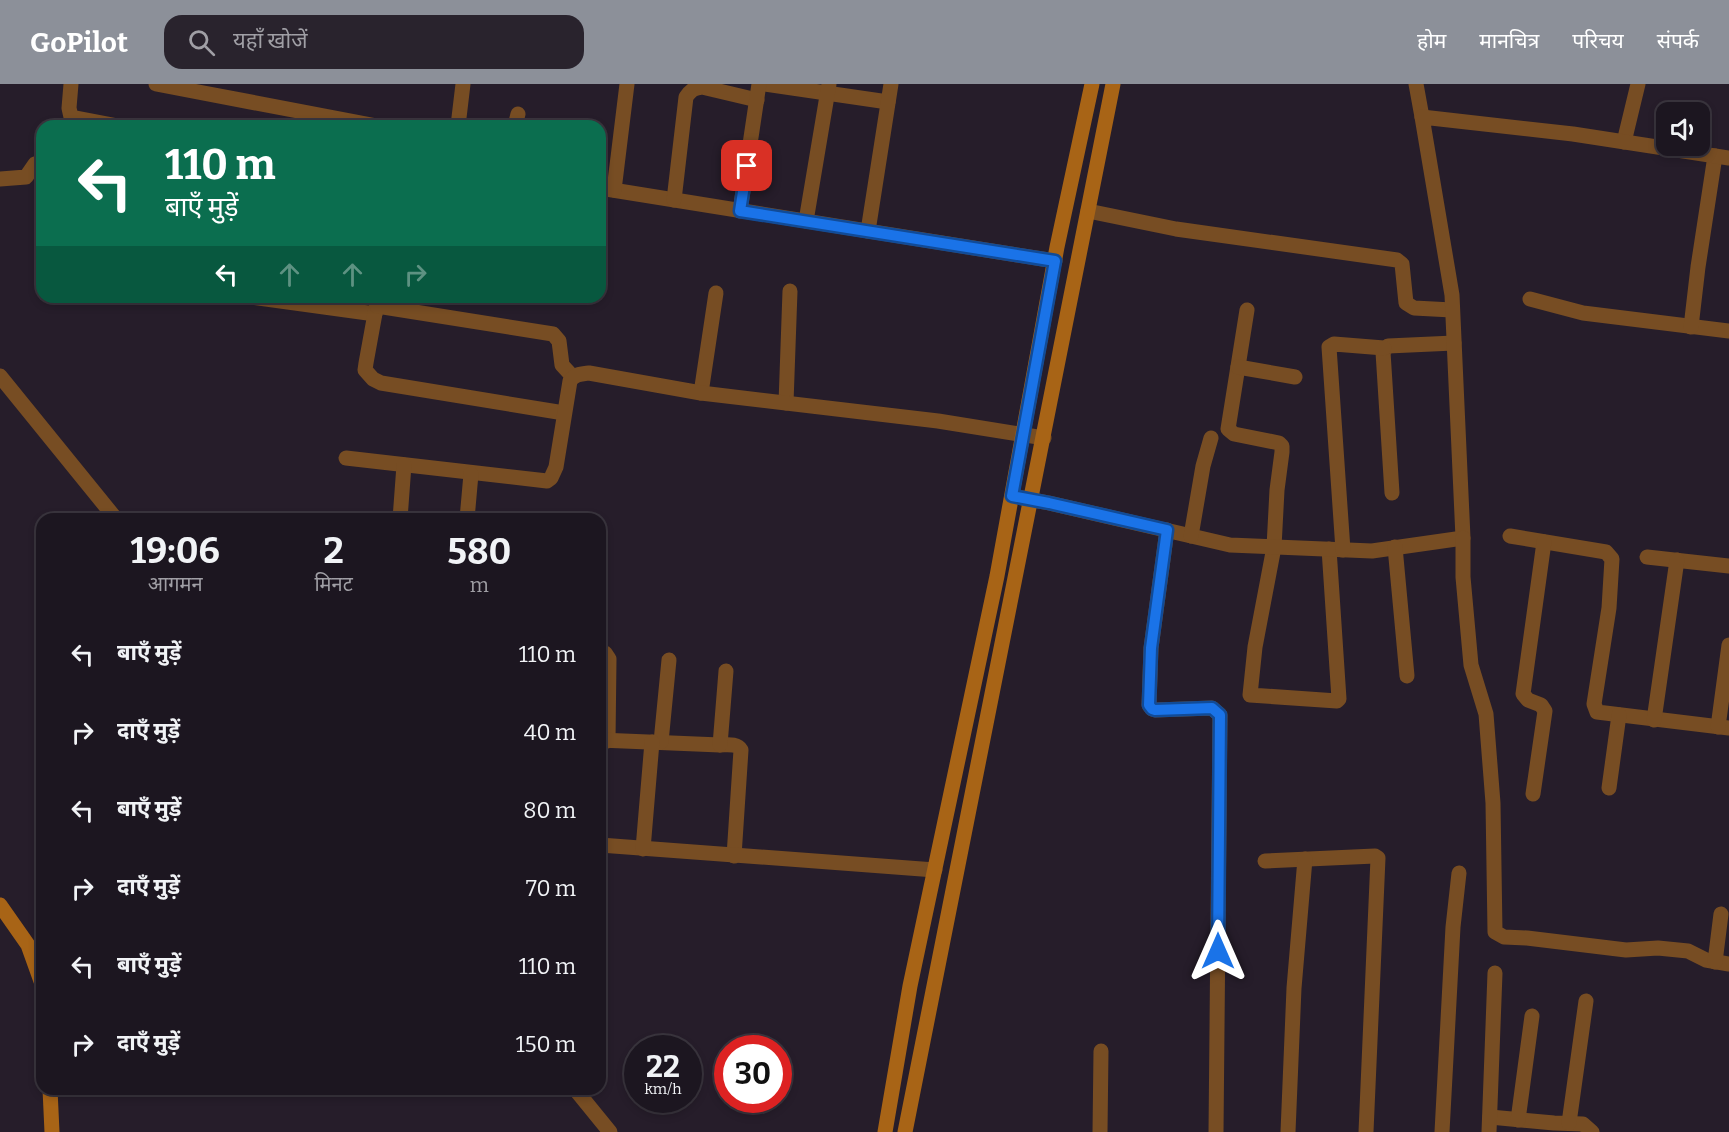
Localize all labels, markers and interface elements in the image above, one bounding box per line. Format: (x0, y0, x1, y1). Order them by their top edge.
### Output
search box (164, 15, 584, 69)
text: GoPilot (30, 26, 128, 59)
icon: search (185, 26, 218, 59)
text: यहाँ खोजें (233, 27, 308, 54)
text: होम (1417, 28, 1446, 54)
text: मानचित्र (1479, 28, 1539, 54)
text: परिचय (1572, 28, 1624, 54)
text: संपर्क (1657, 28, 1699, 54)
map controls (1656, 102, 1710, 156)
button: sound (1656, 102, 1710, 156)
text: 110 m (165, 140, 276, 190)
pin (721, 140, 772, 191)
icon: left (66, 144, 144, 222)
icon: arrive (730, 149, 763, 182)
text: बाएँ मुड़ें (165, 191, 238, 223)
icon: left (210, 258, 243, 291)
icon: ahead (273, 258, 306, 291)
icon: ahead (336, 258, 369, 291)
icon: right (399, 258, 432, 291)
text: 19:06 (131, 529, 220, 573)
text: 2 (323, 529, 344, 573)
text: 580 (447, 530, 511, 574)
text: आगमन (148, 572, 203, 596)
text: मिनट (314, 572, 353, 596)
text: m (470, 573, 489, 597)
icon: left (66, 638, 99, 671)
text: बाएँ मुड़ें (117, 639, 181, 666)
text: 110 m (519, 641, 576, 668)
icon: right (66, 716, 99, 749)
text: दाएँ मुड़ें (117, 717, 180, 744)
text: 40 m (524, 719, 576, 746)
icon: left (66, 794, 99, 827)
text: बाएँ मुड़ें (117, 795, 181, 822)
text: 80 m (523, 797, 576, 824)
icon: right (66, 872, 99, 905)
text: दाएँ मुड़ें (117, 873, 180, 900)
text: 70 m (526, 875, 576, 902)
position arrow (1186, 919, 1250, 983)
icon: left (66, 950, 99, 983)
text: बाएँ मुड़ें (117, 951, 181, 978)
text: 110 m (519, 953, 576, 980)
icon: right (66, 1028, 99, 1061)
text: दाएँ मुड़ें (117, 1029, 180, 1056)
text: 150 m (516, 1031, 576, 1058)
speed limit sign: 30 (714, 1035, 792, 1113)
text: 22 (646, 1049, 680, 1085)
text: km/h (644, 1080, 682, 1098)

